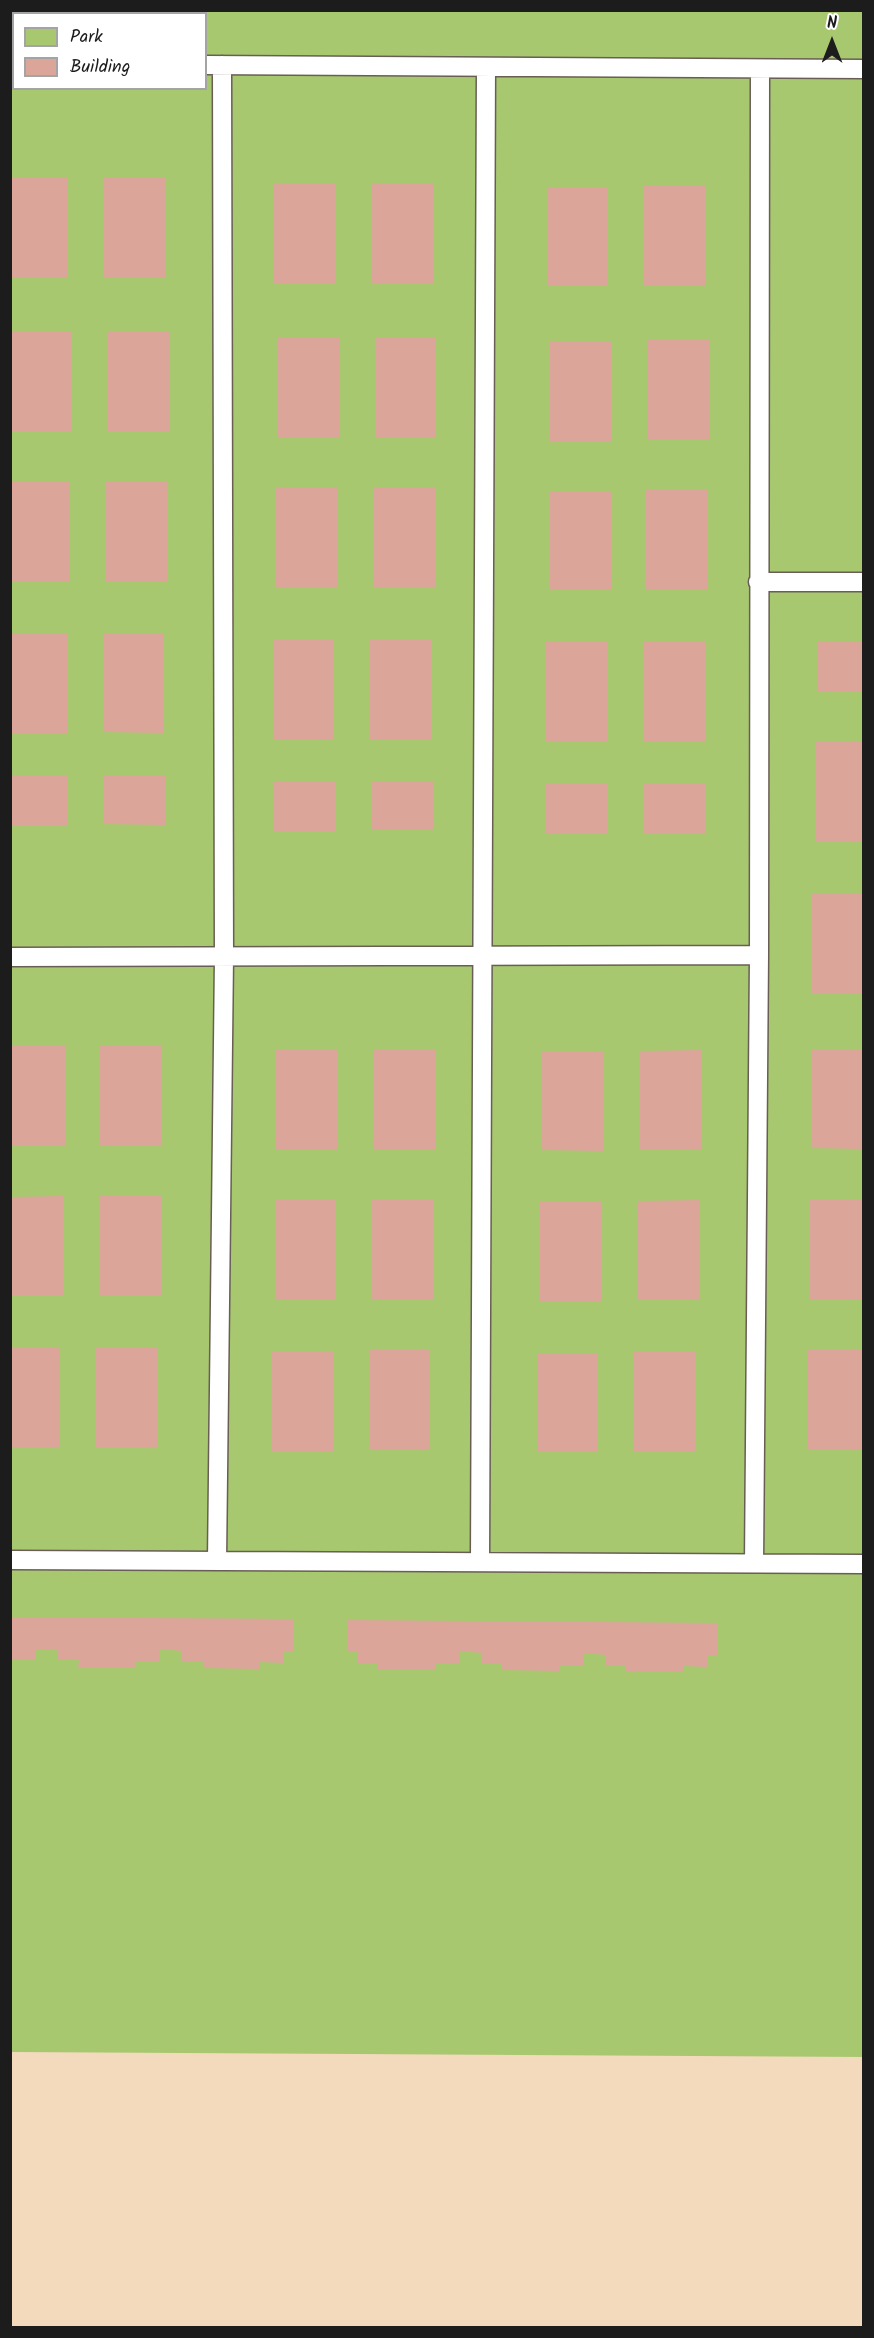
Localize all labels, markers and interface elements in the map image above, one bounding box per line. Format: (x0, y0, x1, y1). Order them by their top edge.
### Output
text: N (827, 11, 837, 36)
legend (12, 12, 207, 90)
north arrow (802, 12, 862, 72)
text: Park (70, 23, 103, 52)
text: Building (70, 53, 130, 82)

